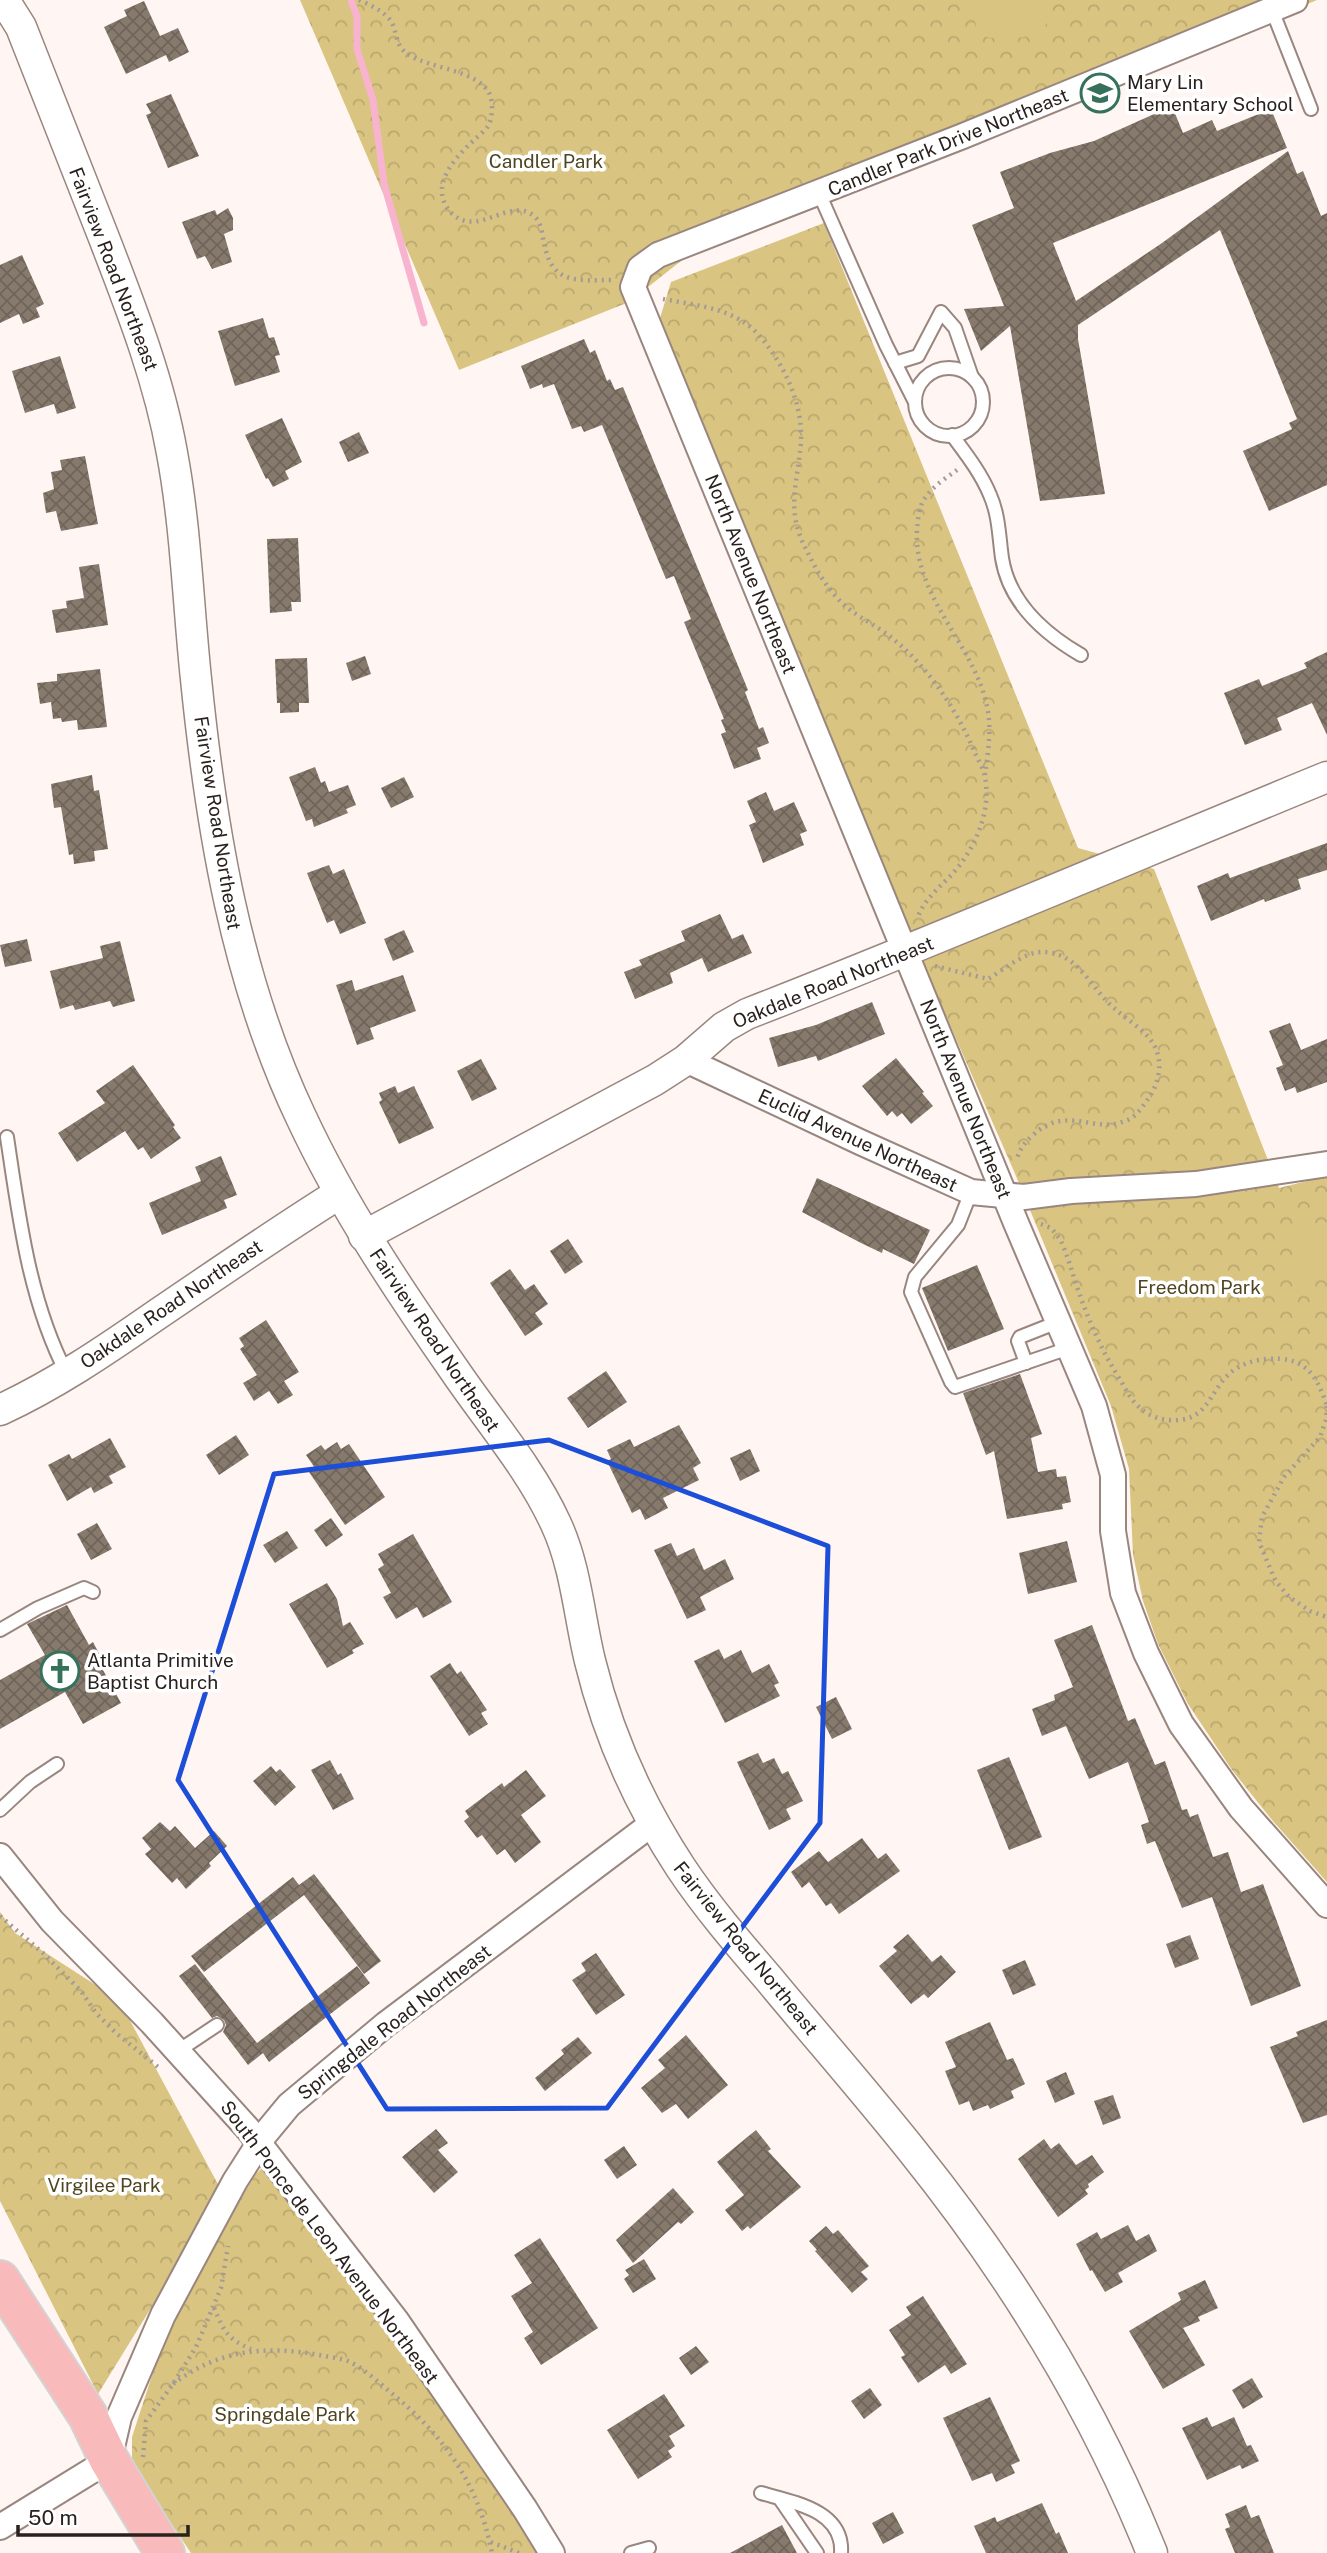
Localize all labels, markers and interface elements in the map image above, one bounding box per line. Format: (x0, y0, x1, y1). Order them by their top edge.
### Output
place label: Mary Lin Elementary School (1127, 71, 1294, 115)
school or university icon: Mary Lin Elementary School (1079, 72, 1121, 114)
street label: Candler Park Drive Northeast (825, 84, 1071, 200)
park label: Candler Park (489, 150, 604, 172)
street label: Fairview Road Northeast (65, 164, 163, 374)
street label: North Avenue Northeast (701, 471, 801, 677)
street label: Fairview Road Northeast (190, 714, 246, 932)
street label: Oakdale Road Northeast (729, 932, 937, 1032)
street label: North Avenue Northeast (916, 996, 1016, 1202)
street label: Euclid Avenue Northeast (755, 1084, 961, 1196)
street label: Oakdale Road Northeast (76, 1235, 266, 1373)
street label: Fairview Road Northeast (365, 1244, 505, 1436)
park label: Freedom Park (1137, 1276, 1261, 1298)
place label: Atlanta Primitive Baptist Church (87, 1649, 234, 1693)
church icon: Atlanta Primitive Baptist Church (39, 1650, 81, 1692)
street label: Fairview Road Northeast (669, 1857, 823, 2039)
street label: Springdale Road Northeast (293, 1940, 495, 2104)
street label: South Ponce de Leon Avenue Northeast (216, 2096, 444, 2388)
park label: Virgilee Park (47, 2174, 161, 2196)
park label: Springdale Park (214, 2403, 356, 2425)
scale bar (18, 2494, 187, 2538)
text: 50 m (28, 2505, 78, 2530)

